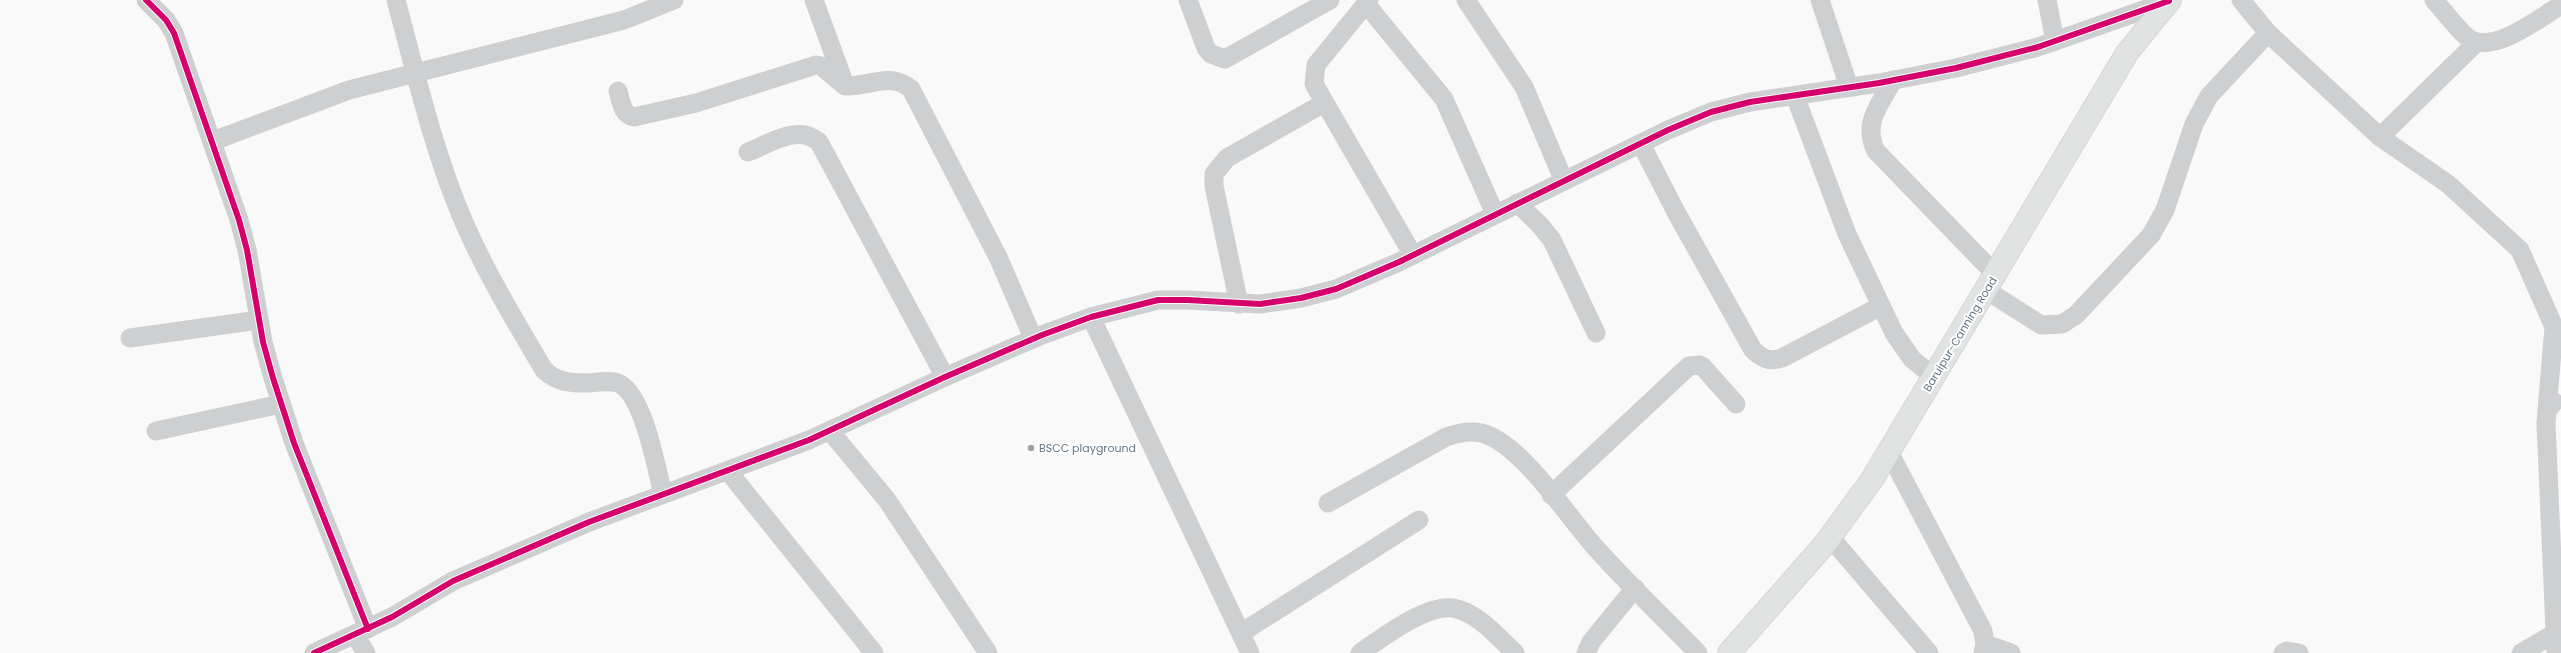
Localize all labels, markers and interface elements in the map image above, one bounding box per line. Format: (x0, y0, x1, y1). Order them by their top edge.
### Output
street label: Baruipur-Canning Road (1919, 274, 2001, 394)
place label: BSCC playground (1039, 440, 1136, 456)
marker: BSCC playground (1026, 443, 1036, 453)

